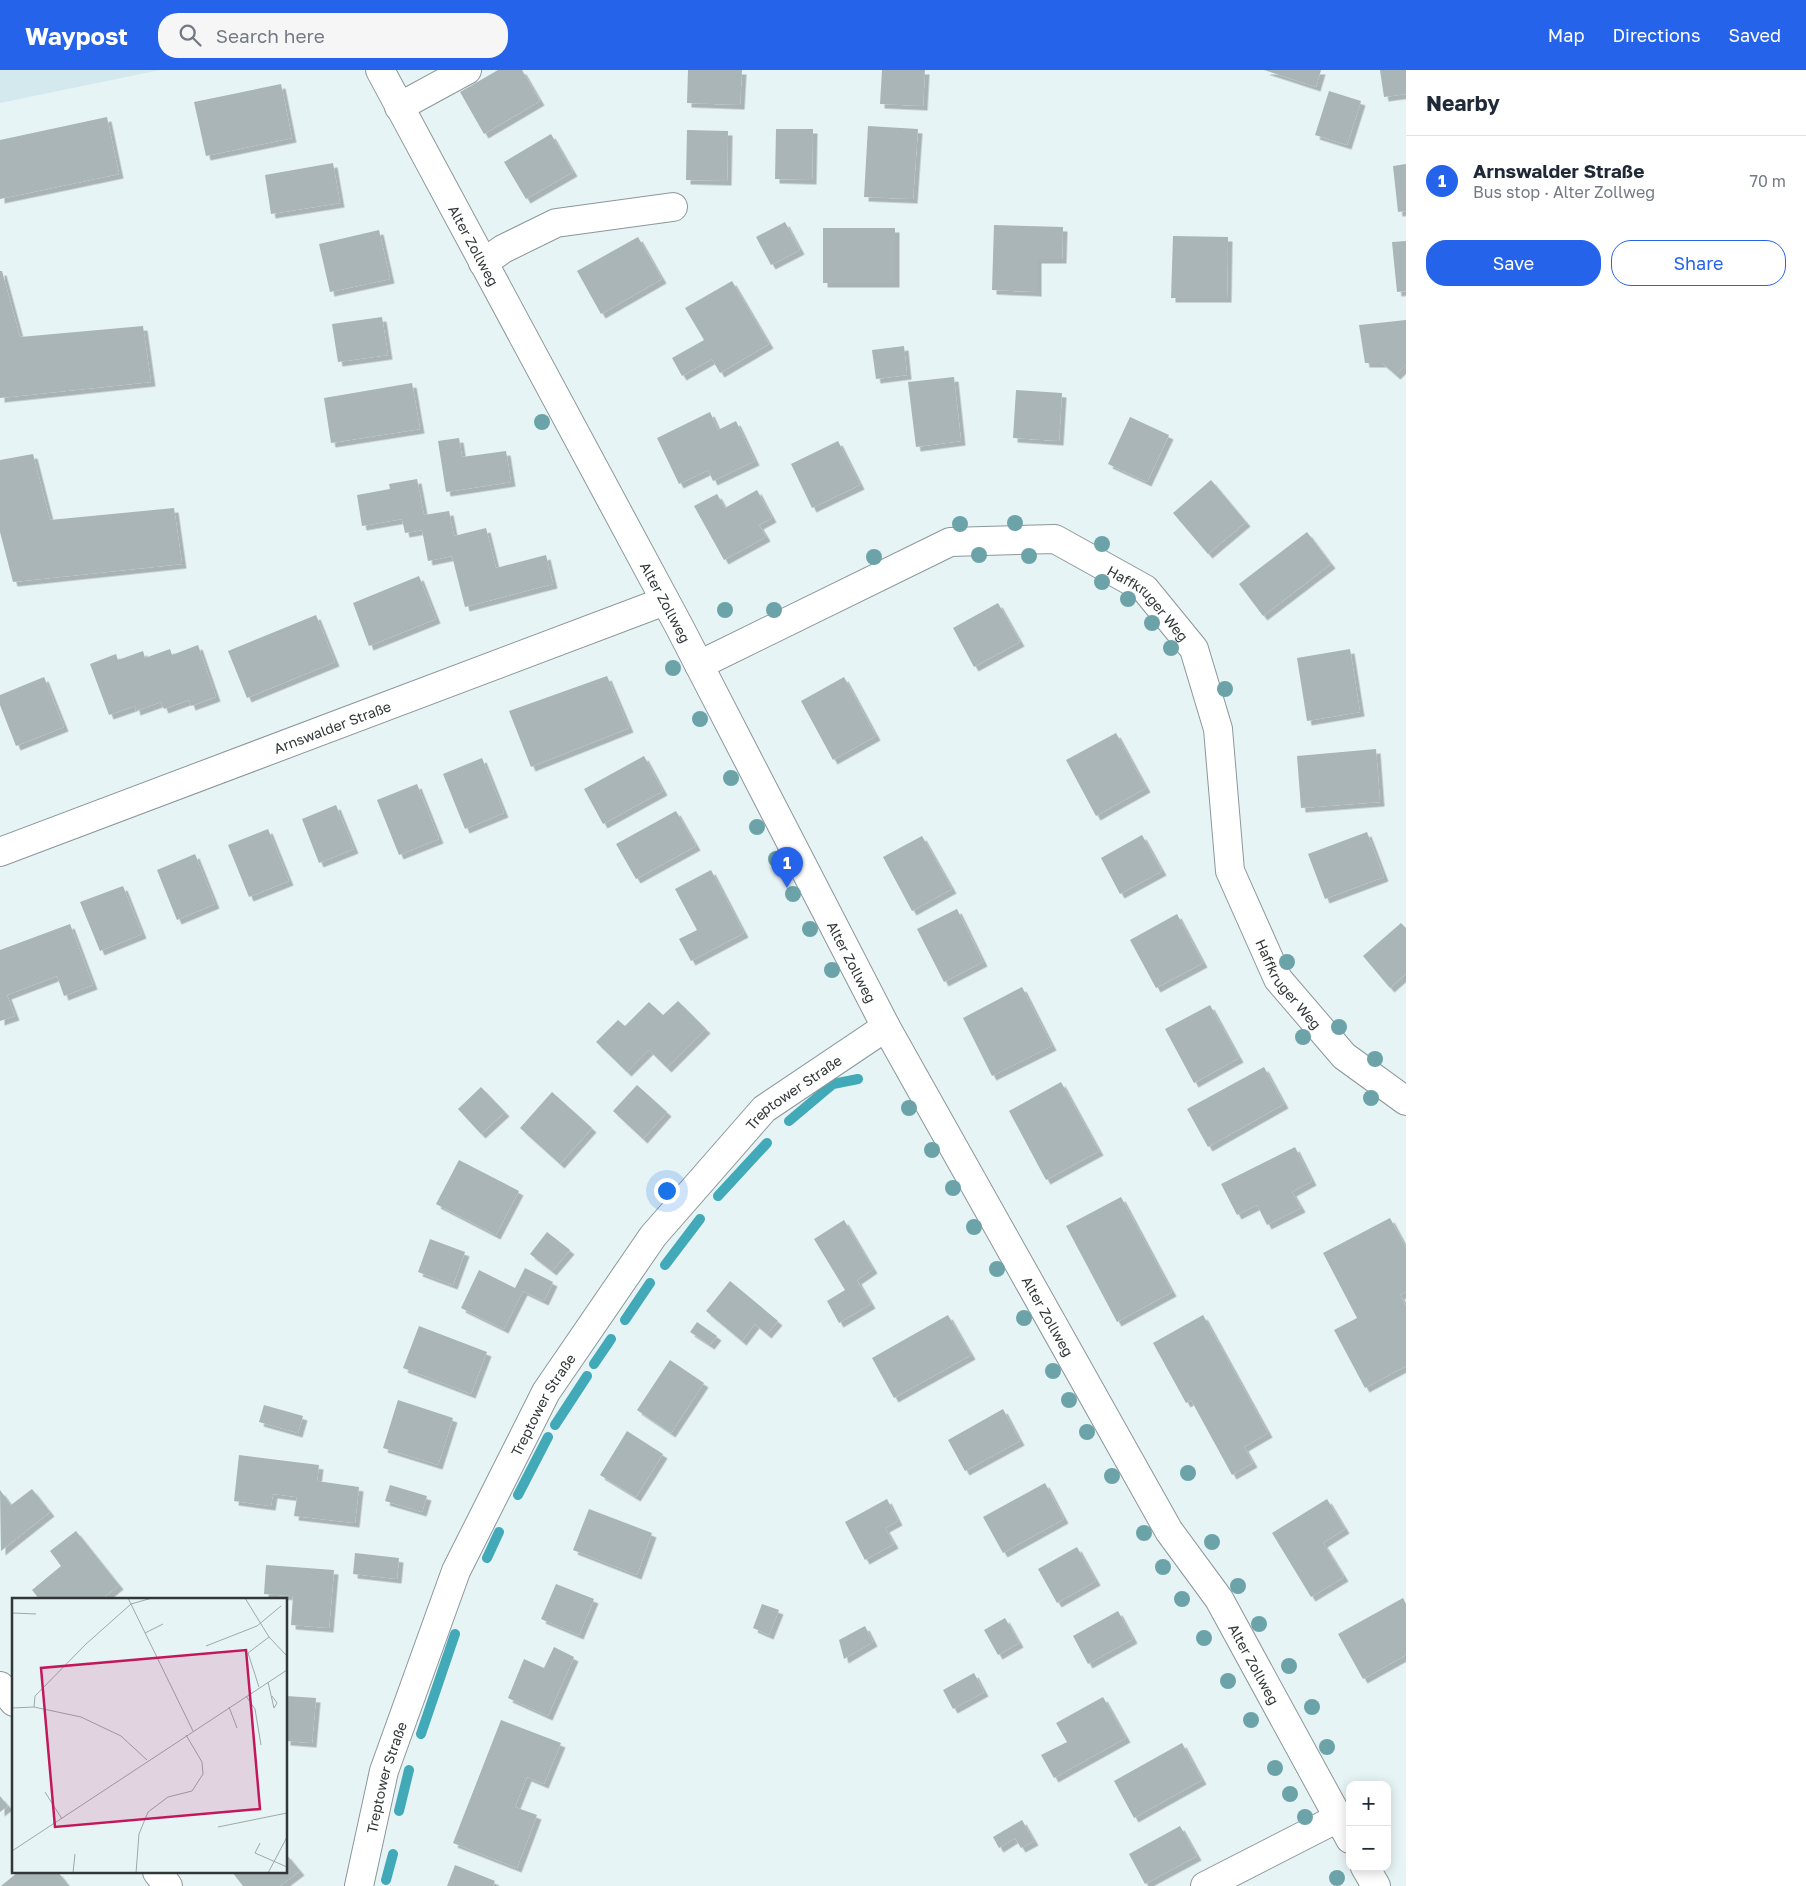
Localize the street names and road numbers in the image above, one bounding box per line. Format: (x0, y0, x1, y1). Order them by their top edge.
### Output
street label: Alter Zollweg (446, 202, 503, 289)
street label: Alter Zollweg (637, 559, 694, 645)
street label: Haffkruger Weg (1105, 561, 1192, 644)
street label: Arnswalder Straße (271, 697, 393, 756)
street label: Alter Zollweg (824, 918, 880, 1005)
street label: Haffkruger Weg (1253, 936, 1325, 1032)
street label: Treptower Straße (742, 1051, 845, 1133)
street label: Alter Zollweg (1019, 1273, 1078, 1359)
street label: Treptower Straße (507, 1350, 579, 1459)
street label: Alter Zollweg (1226, 1621, 1283, 1707)
street label: Treptower Straße (362, 1719, 410, 1835)

